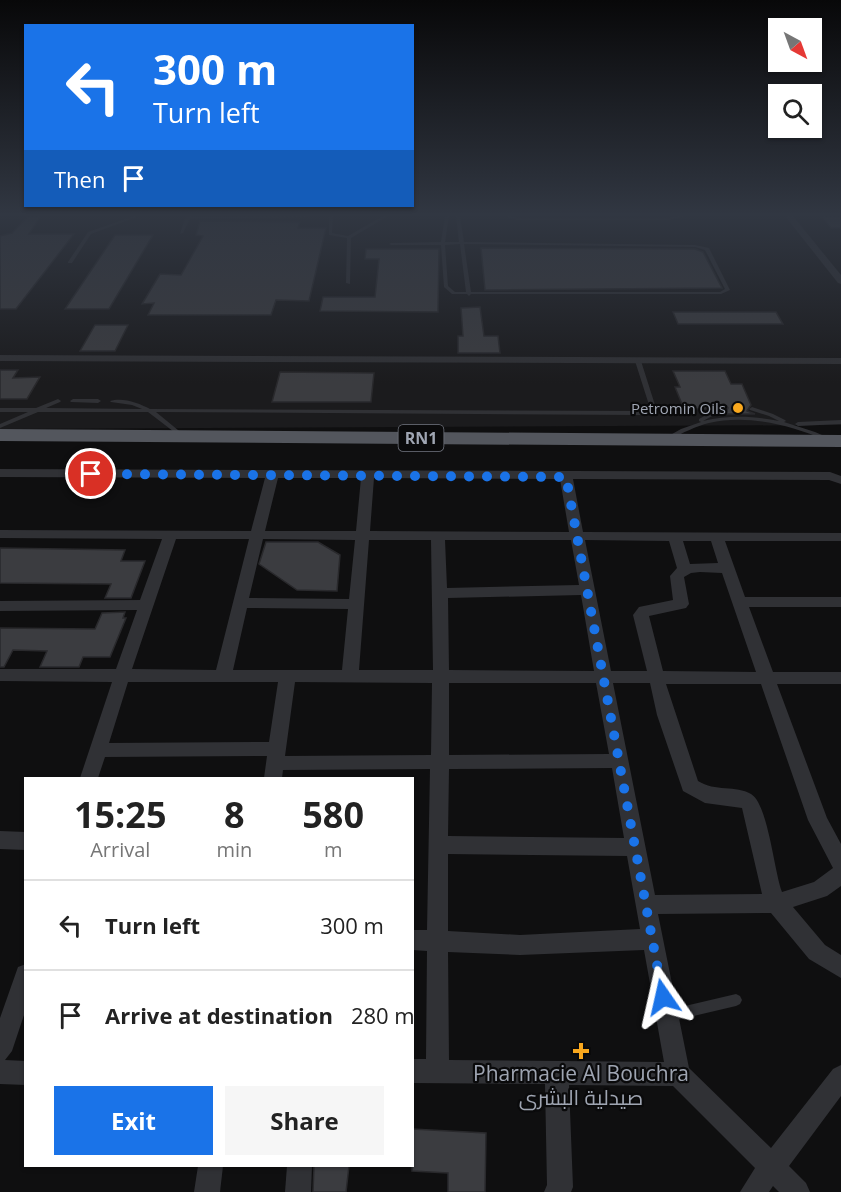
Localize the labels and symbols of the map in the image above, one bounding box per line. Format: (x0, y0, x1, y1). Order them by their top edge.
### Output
north arrow (768, 18, 822, 72)
place label: Petromin Oils (631, 398, 726, 418)
marker: Petromin Oils (731, 401, 745, 415)
road number: RN1 (398, 425, 444, 451)
pin (65, 448, 116, 499)
position arrow (631, 965, 695, 1029)
marker: Pharmacie Al Bouchra صيدلية البشرى (574, 1044, 588, 1058)
place label: Pharmacie Al Bouchra صيدلية البشرى (473, 1059, 689, 1111)

